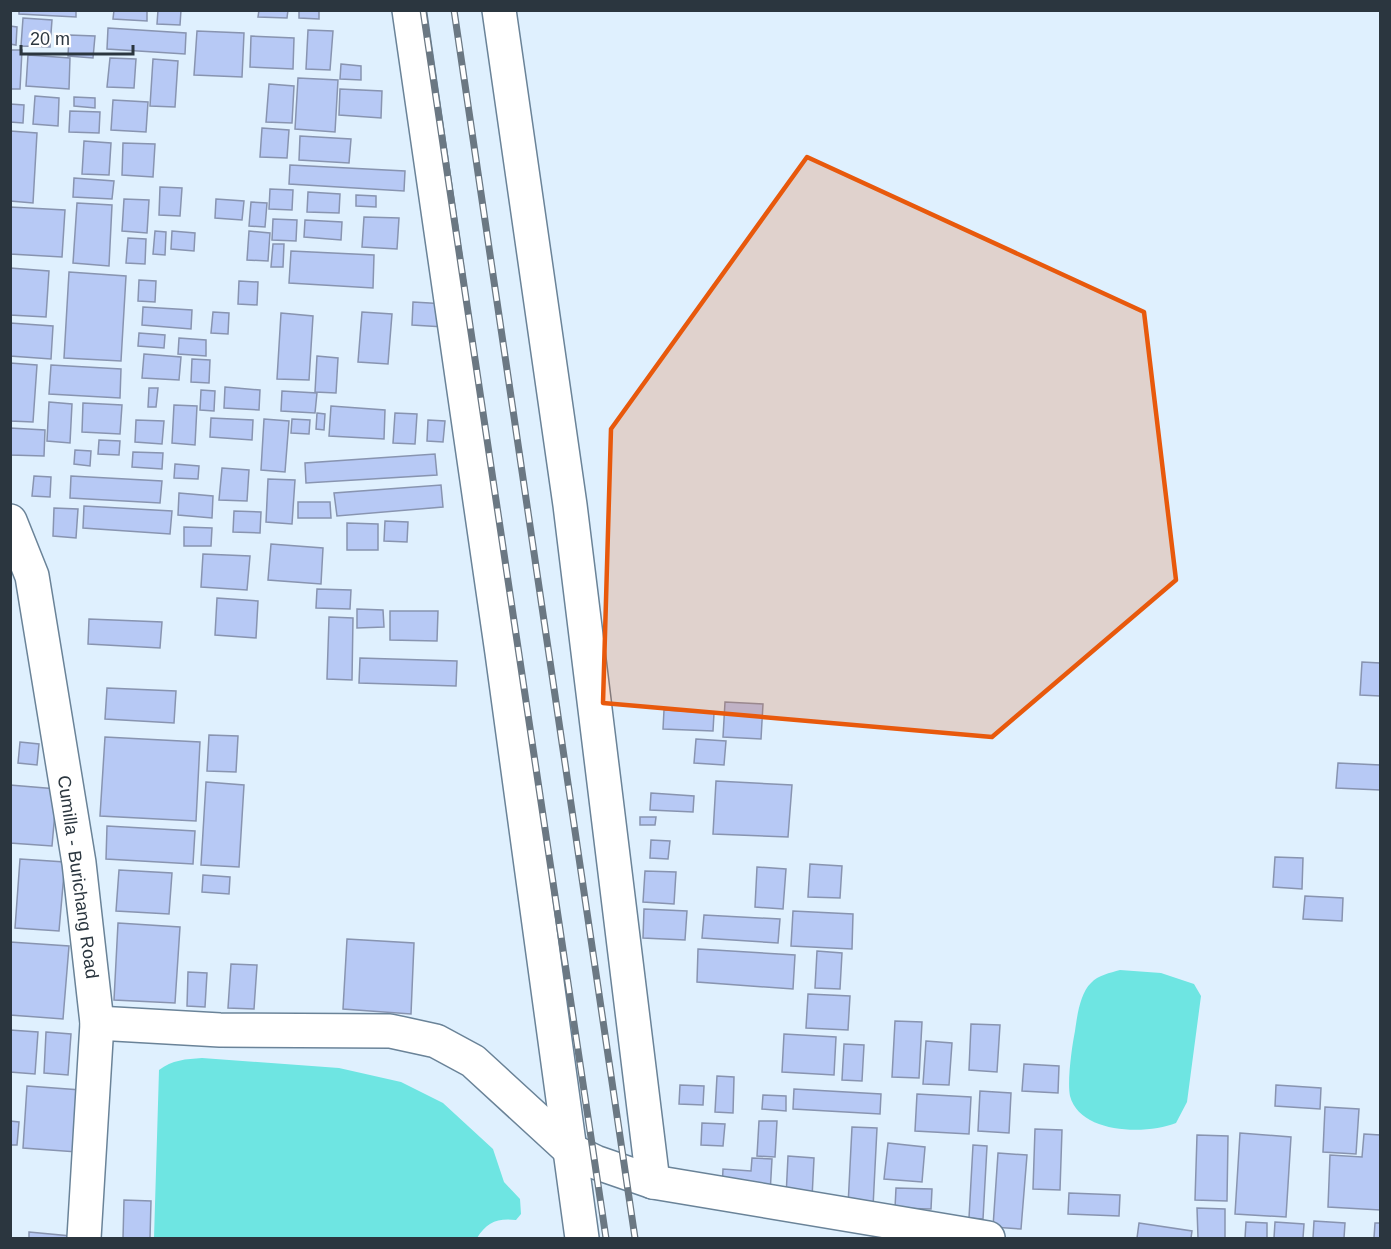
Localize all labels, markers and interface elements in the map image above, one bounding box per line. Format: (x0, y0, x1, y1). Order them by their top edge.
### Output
scale bar (21, 18, 134, 56)
text: 20 m (30, 29, 70, 49)
street label: Cumilla - Burichang Road (54, 774, 102, 980)

